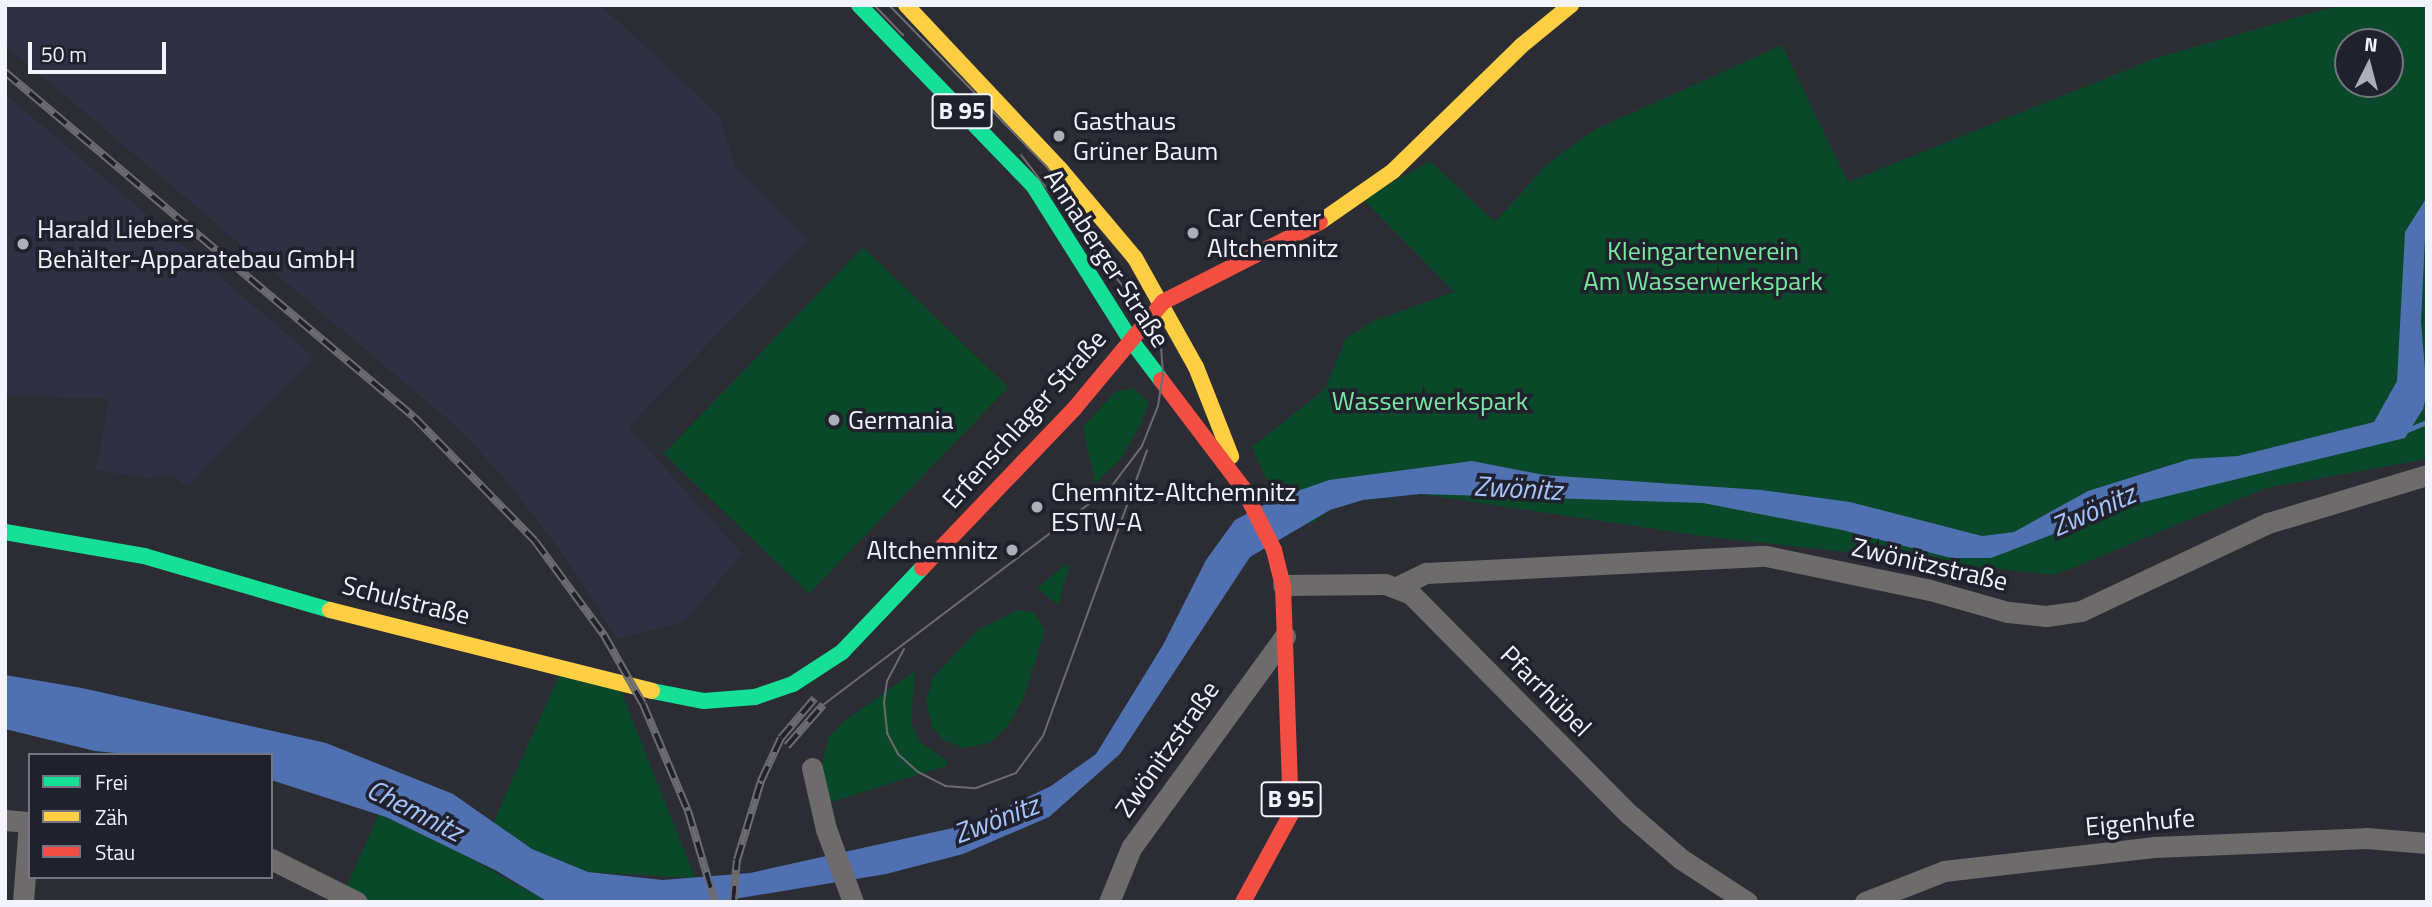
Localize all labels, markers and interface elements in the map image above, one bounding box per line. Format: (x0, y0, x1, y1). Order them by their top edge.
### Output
scale bar (32, 28, 170, 72)
north arrow (2334, 28, 2404, 98)
text: N (2363, 28, 2379, 59)
text: 50 m (41, 38, 87, 70)
road number: B 95 (930, 90, 993, 132)
place label: Gasthaus Grüner Baum (1073, 105, 1218, 166)
marker: Gasthaus Grüner Baum (1051, 128, 1067, 144)
street label: Annaberger Straße (1038, 163, 1176, 353)
place label: Car Center Altchemnitz (1207, 202, 1338, 264)
place label: Harald Liebers Behälter-Apparatebau GmbH (37, 213, 356, 274)
marker: Car Center Altchemnitz (1185, 225, 1201, 241)
park label: Kleingartenverein Am Wasserwerkspark (1583, 235, 1823, 296)
marker: Harald Liebers Behälter-Apparatebau GmbH (15, 236, 31, 252)
street label: Erfenschlager Straße (936, 323, 1112, 515)
park label: Wasserwerkspark (1332, 385, 1528, 417)
place label: Germania (848, 404, 954, 436)
marker: Germania (826, 412, 842, 428)
water label: Zwönitz (1473, 469, 1563, 507)
place label: Chemnitz-Altchemnitz ESTW-A (1051, 476, 1296, 538)
water label: Zwönitz (2046, 477, 2140, 543)
marker: Chemnitz-Altchemnitz ESTW-A (1029, 499, 1045, 515)
street label: Zwönitzstraße (1849, 531, 2011, 597)
place label: Altchemnitz (867, 534, 998, 566)
marker: Altchemnitz (1004, 542, 1020, 558)
street label: Schulstraße (339, 569, 473, 631)
street label: Pfarrhübel (1494, 639, 1598, 743)
street label: Zwönitzstraße (1109, 675, 1225, 823)
legend (28, 753, 273, 879)
text: Frei (95, 766, 128, 798)
water label: Chemnitz (361, 772, 469, 848)
road number: B 95 (1260, 778, 1322, 820)
water label: Zwönitz (949, 788, 1043, 850)
text: Zäh (95, 801, 128, 833)
street label: Eigenhufe (2084, 802, 2196, 842)
text: Stau (95, 836, 135, 868)

